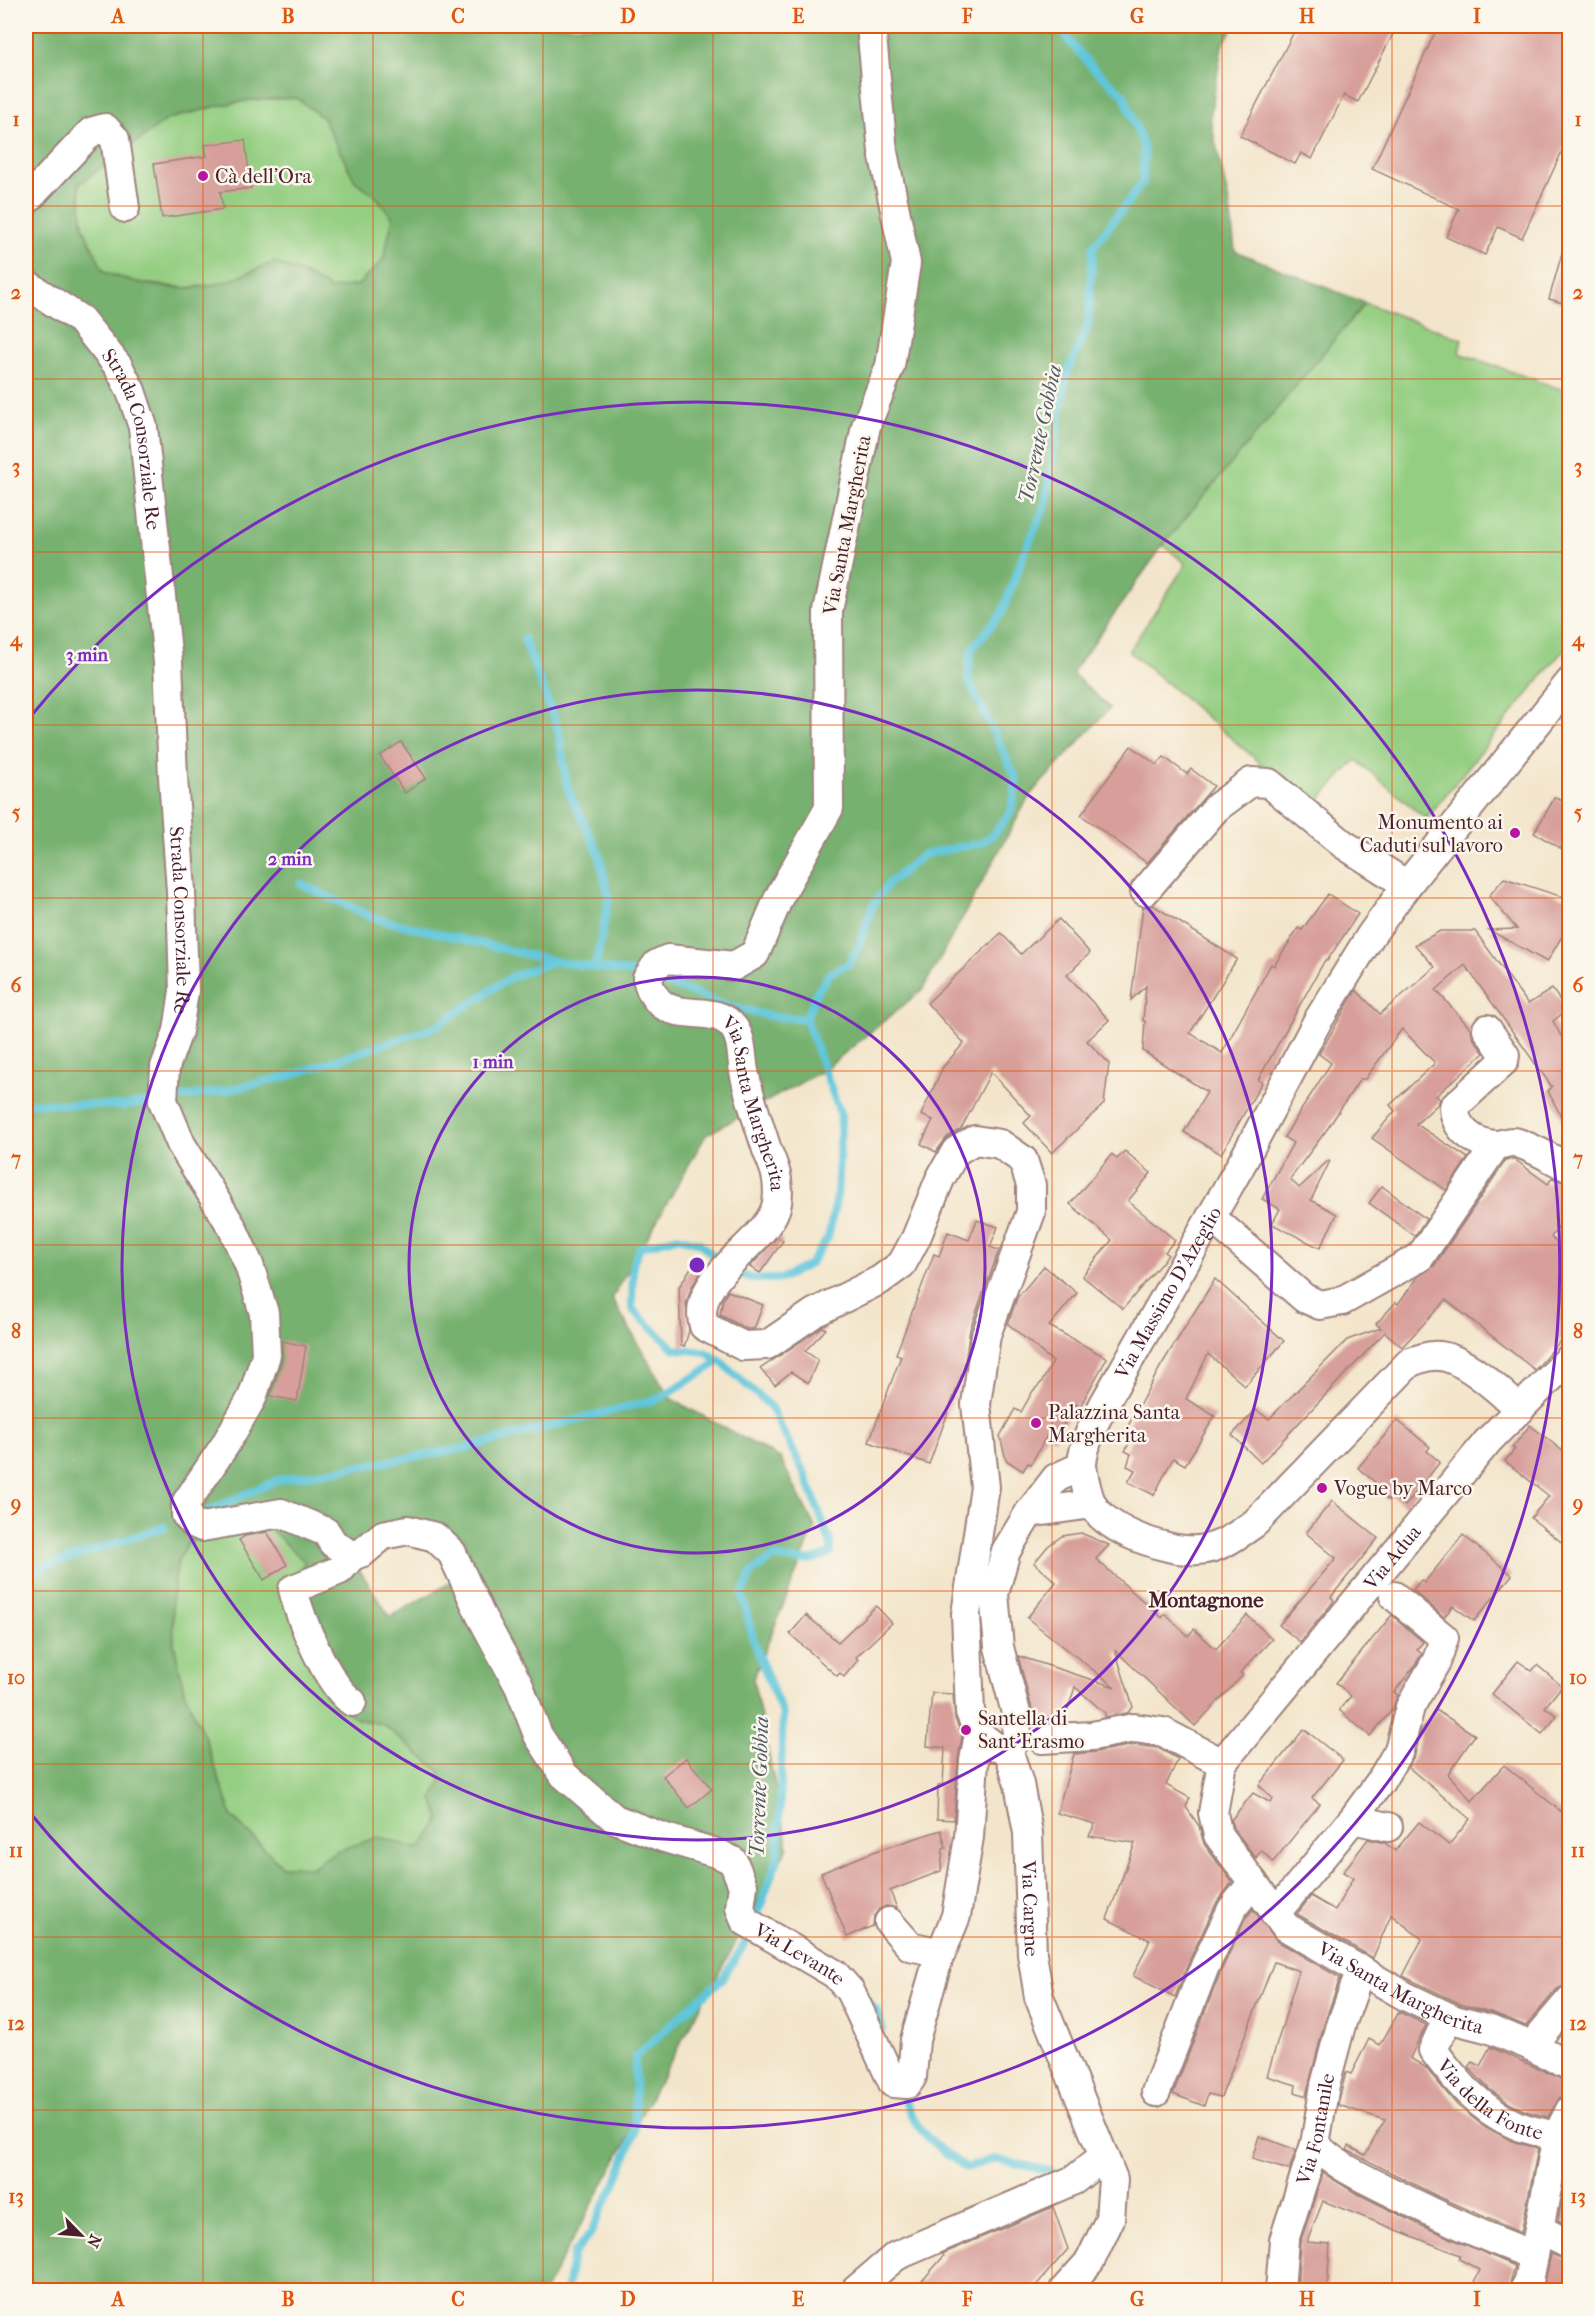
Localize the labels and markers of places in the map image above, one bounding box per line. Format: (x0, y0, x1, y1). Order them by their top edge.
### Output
place label: Cà dell'Ora (215, 165, 312, 188)
marker: Cà dell'Ora (196, 169, 210, 183)
place label: Monumento ai Caduti sul lavoro (1360, 811, 1503, 857)
marker: Monumento ai Caduti sul lavoro (1508, 826, 1522, 840)
centre of rings (687, 1255, 707, 1275)
place label: Palazzina Santa Margherita (1048, 1401, 1181, 1447)
marker: Palazzina Santa Margherita (1029, 1416, 1043, 1430)
place label: Vogue by Marco (1333, 1477, 1472, 1500)
marker: Vogue by Marco (1315, 1481, 1329, 1495)
place label: Santella di Sant'Erasmo (978, 1707, 1085, 1753)
marker: Santella di Sant'Erasmo (959, 1723, 973, 1737)

